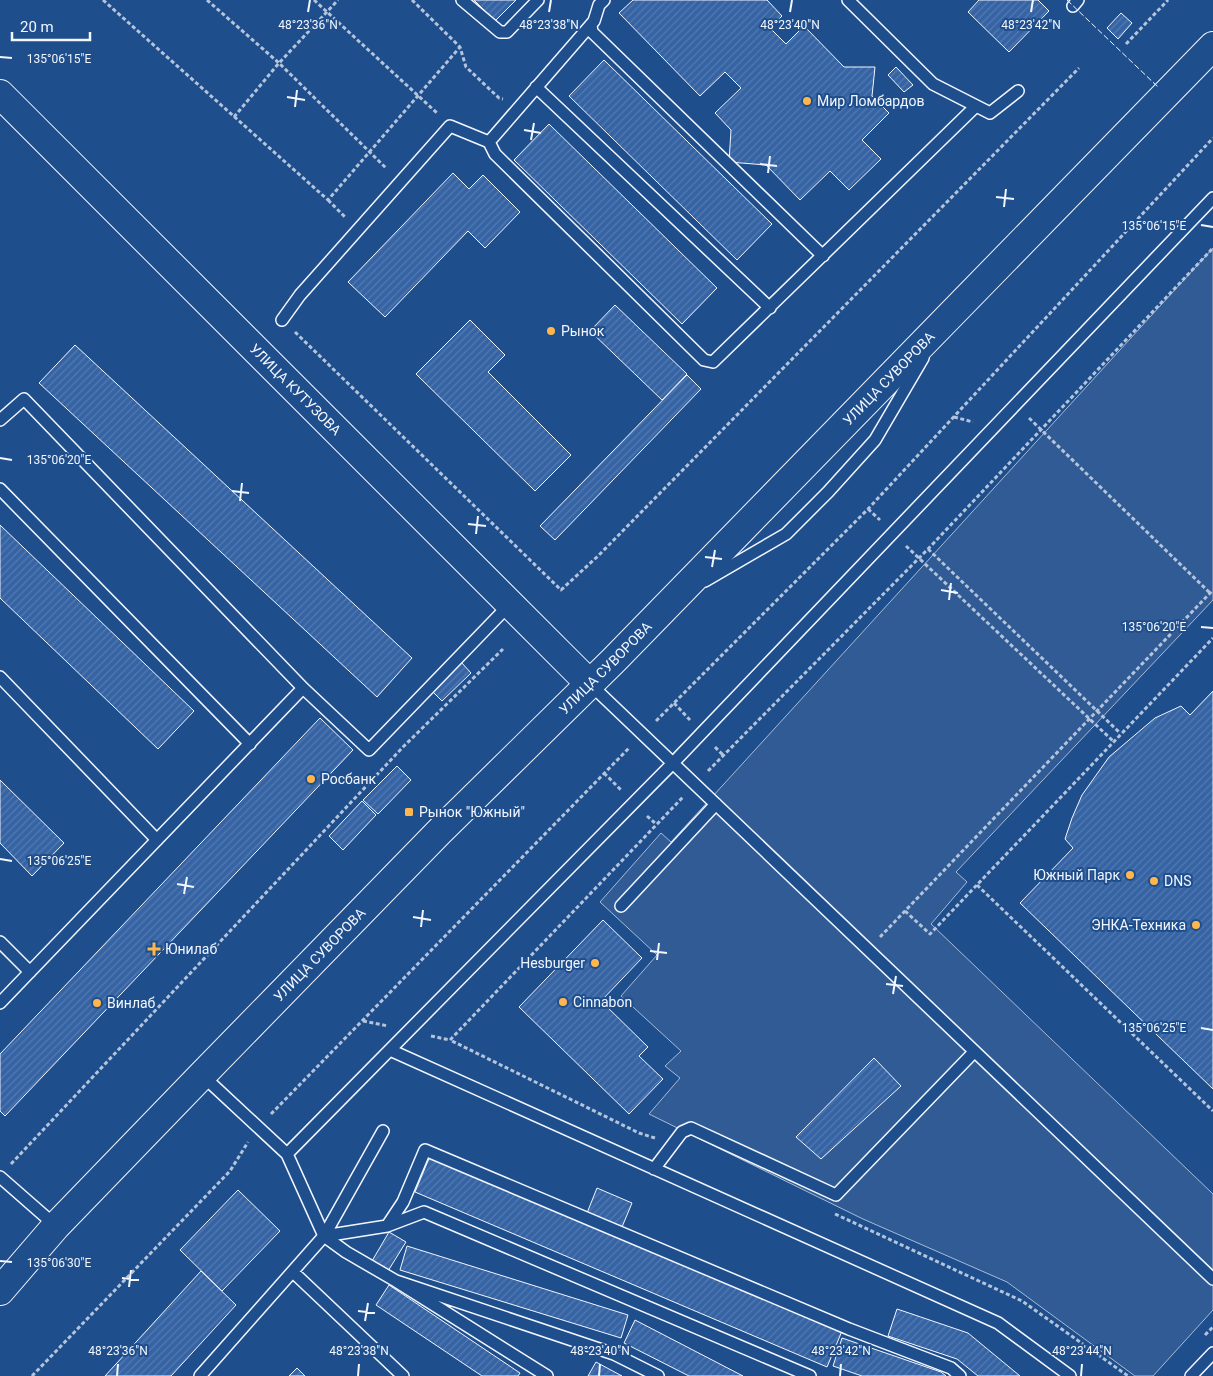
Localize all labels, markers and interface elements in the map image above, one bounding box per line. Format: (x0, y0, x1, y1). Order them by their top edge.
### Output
scale bar (12, 10, 90, 42)
text: 20 m (20, 18, 54, 36)
text: 48°23'36"N (278, 18, 338, 32)
text: 48°23'38"N (519, 18, 579, 32)
text: 48°23'40"N (760, 18, 820, 32)
text: 48°23'42"N (1001, 18, 1061, 32)
text: 135°06'15"E (27, 52, 91, 66)
place label: Мир Ломбардов (817, 93, 924, 109)
marker: Мир Ломбардов (801, 95, 813, 107)
text: 135°06'15"E (1122, 219, 1186, 233)
place label: Рынок (561, 323, 605, 339)
marker: Рынок (545, 325, 557, 337)
street label: УЛИЦА СУВОРОВА (840, 328, 938, 428)
street label: УЛИЦА КУТУЗОВА (247, 341, 344, 438)
text: 135°06'20"E (27, 453, 91, 467)
street label: УЛИЦА СУВОРОВА (556, 618, 655, 717)
text: 135°06'20"E (1122, 620, 1186, 634)
place label: Росбанк (321, 771, 376, 787)
marker: Росбанк (305, 773, 317, 785)
place label: Рынок "Южный" (419, 804, 525, 820)
marker: Рынок "Южный" (403, 806, 415, 818)
text: 135°06'25"E (27, 854, 91, 868)
place label: Южный Парк (1033, 867, 1120, 883)
marker: Южный Парк (1124, 869, 1136, 881)
place label: DNS (1164, 873, 1192, 889)
marker: DNS (1148, 875, 1160, 887)
street label: УЛИЦА СУВОРОВА (270, 905, 368, 1005)
place label: ЭНКА-Техника (1091, 917, 1186, 933)
marker: ЭНКА-Техника (1190, 919, 1202, 931)
place label: Юнилаб (165, 941, 217, 957)
marker: Юнилаб (147, 942, 161, 956)
place label: Hesburger (520, 955, 585, 971)
marker: Hesburger (589, 957, 601, 969)
place label: Cinnabon (573, 994, 632, 1010)
place label: Винлаб (107, 995, 156, 1011)
marker: Cinnabon (557, 996, 569, 1008)
marker: Винлаб (91, 997, 103, 1009)
text: 135°06'25"E (1122, 1021, 1186, 1035)
text: 135°06'30"E (27, 1256, 91, 1270)
text: 48°23'36"N (88, 1344, 148, 1358)
text: 48°23'38"N (329, 1344, 389, 1358)
text: 48°23'40"N (570, 1344, 630, 1358)
text: 48°23'42"N (811, 1344, 871, 1358)
text: 48°23'44"N (1052, 1344, 1112, 1358)

